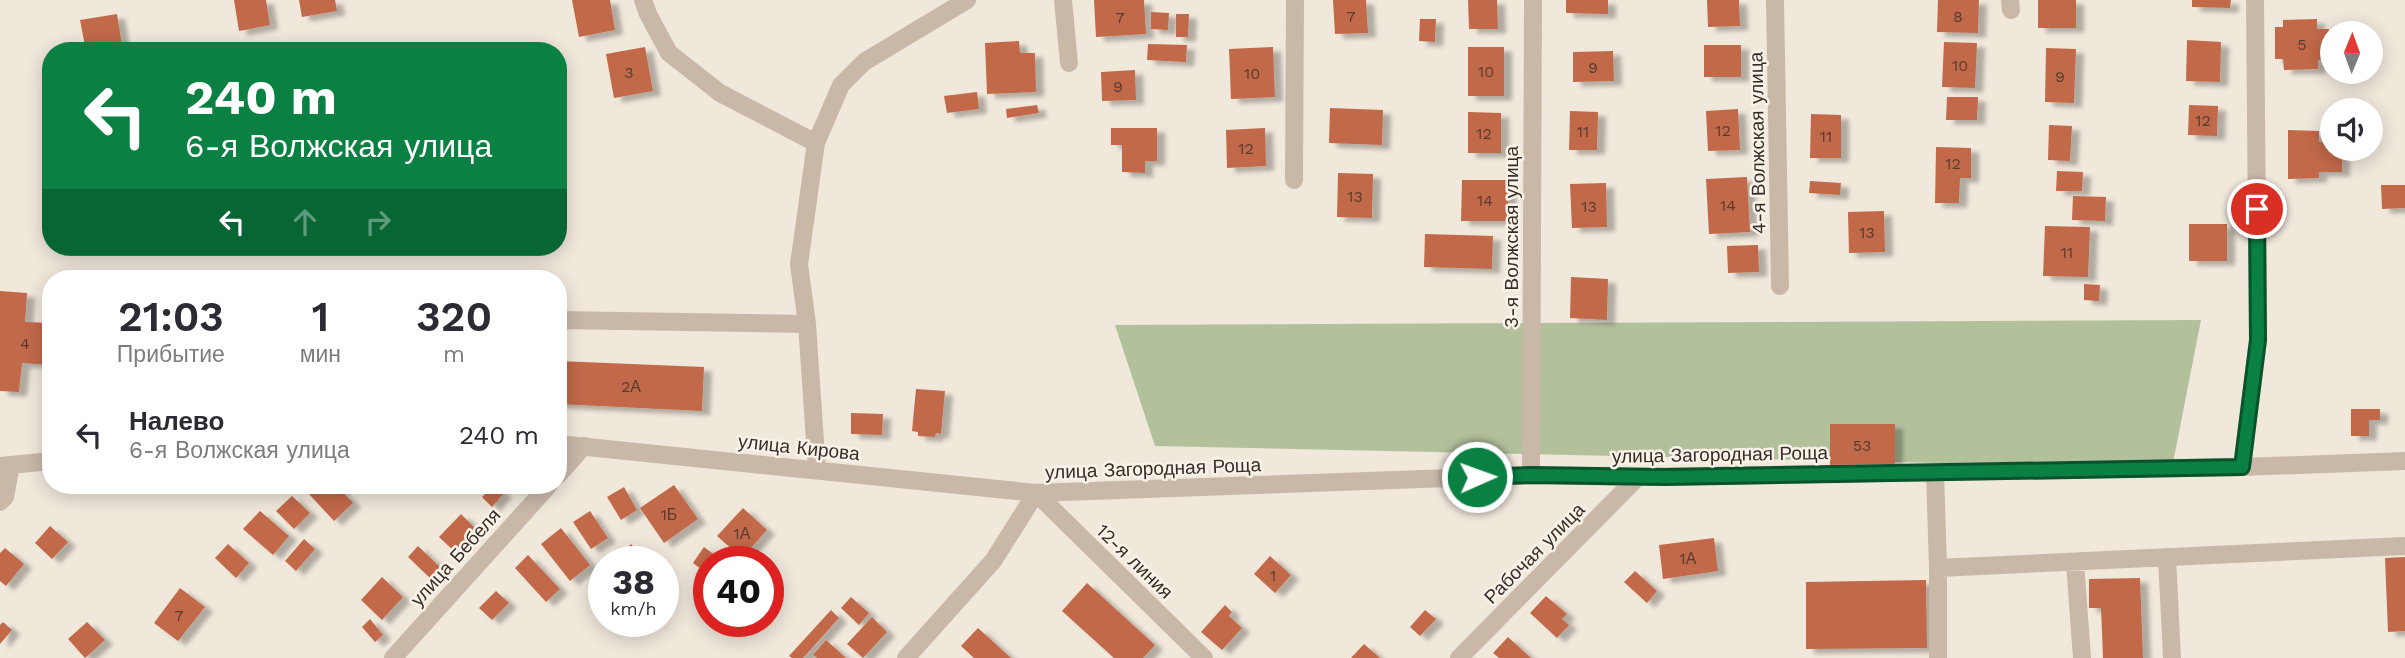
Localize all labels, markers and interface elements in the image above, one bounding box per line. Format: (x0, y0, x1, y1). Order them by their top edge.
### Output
house number: 7 (1347, 7, 1356, 26)
house number: 8 (1953, 7, 1963, 26)
house number: 7 (1116, 8, 1125, 27)
north arrow (2320, 21, 2384, 84)
map controls (2320, 21, 2383, 161)
house number: 5 (2297, 35, 2307, 54)
street label: 4-я Волжская улица (1744, 51, 1771, 234)
house number: 10 (1952, 56, 1968, 75)
house number: 9 (1588, 58, 1598, 77)
house number: 10 (1478, 62, 1494, 81)
house number: 3 (624, 63, 634, 82)
house number: 10 (1244, 64, 1260, 83)
house number: 9 (2055, 67, 2065, 86)
text: 240 m (185, 68, 337, 126)
icon: left (70, 70, 161, 161)
house number: 9 (1113, 77, 1123, 96)
button: sound (2320, 98, 2383, 161)
house number: 12 (2195, 111, 2211, 130)
house number: 12 (1715, 121, 1731, 140)
house number: 11 (1577, 122, 1589, 141)
house number: 12 (1476, 124, 1492, 143)
text: 6-я Волжская улица (185, 127, 492, 165)
house number: 11 (1820, 127, 1832, 146)
house number: 12 (1238, 139, 1254, 158)
street label: 3-я Волжская улица (1500, 146, 1523, 328)
house number: 12 (1945, 154, 1961, 173)
pin (2227, 179, 2287, 239)
house number: 13 (1347, 187, 1363, 206)
icon: arrive (2238, 190, 2276, 228)
house number: 14 (1477, 191, 1493, 210)
house number: 14 (1720, 196, 1736, 215)
house number: 13 (1581, 197, 1597, 216)
icon: left (213, 203, 251, 241)
icon: ahead (286, 203, 324, 241)
icon: right (359, 203, 397, 241)
house number: 13 (1859, 223, 1875, 242)
house number: 11 (2061, 243, 2073, 262)
text: 21:03 (118, 292, 224, 341)
text: 1 (312, 292, 329, 341)
text: 320 (416, 292, 492, 341)
house number: 4 (20, 334, 30, 353)
text: Прибытие (117, 341, 225, 368)
text: мин (300, 341, 341, 368)
text: m (443, 341, 465, 368)
house number: 2А (621, 377, 641, 396)
text: Налево (129, 406, 224, 436)
icon: left (70, 416, 108, 454)
text: 240 m (459, 420, 539, 450)
street label: улица Кирова (737, 430, 861, 465)
house number: 53 (1853, 436, 1871, 455)
text: 6-я Волжская улица (129, 437, 350, 464)
position arrow (1440, 440, 1514, 514)
street label: улица Загородная Роща (1612, 441, 1829, 468)
street label: улица Загородная Роща (1045, 453, 1262, 484)
street label: Рабочая улица (1479, 498, 1590, 609)
street label: улица Бебеля (406, 504, 505, 611)
house number: 1Б (661, 505, 677, 524)
street label: 12-я линия (1092, 519, 1178, 604)
house number: 1А (734, 524, 751, 543)
speed limit sign: 40 (693, 546, 784, 637)
house number: 1А (1680, 549, 1697, 568)
text: 38 (612, 561, 655, 603)
house number: 1 (1270, 566, 1276, 585)
text: km/h (610, 598, 657, 619)
house number: 7 (175, 606, 184, 625)

